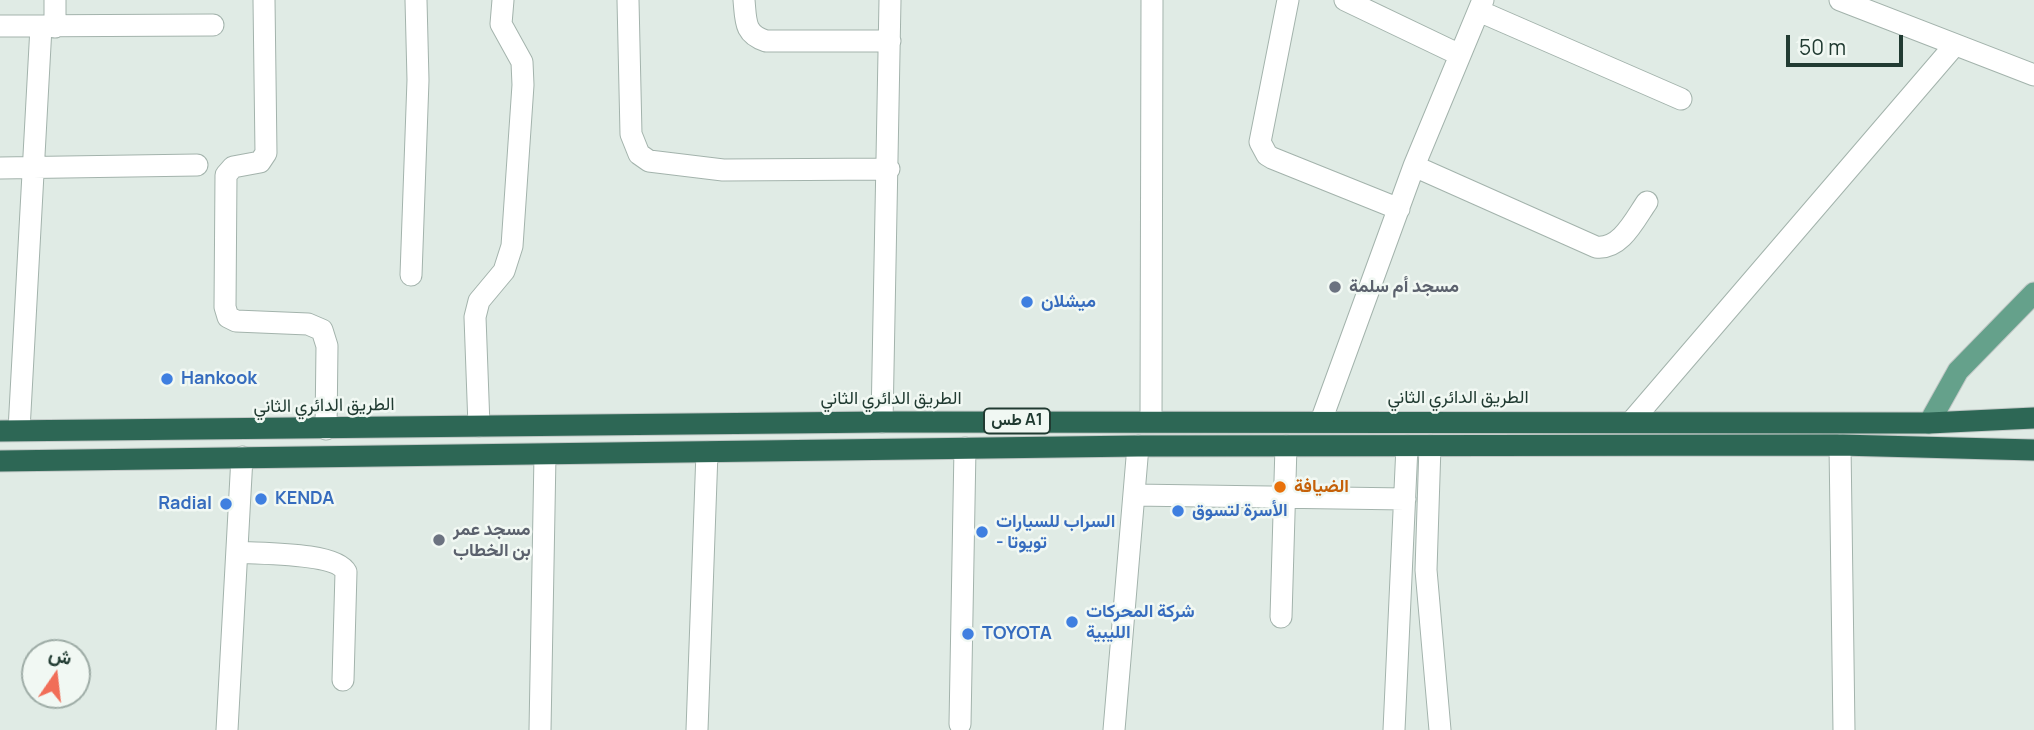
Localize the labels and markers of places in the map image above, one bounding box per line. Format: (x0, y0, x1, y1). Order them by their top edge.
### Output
place label: مسجد أم سلمة (1349, 276, 1459, 298)
marker: مسجد أم سلمة (1327, 279, 1343, 295)
place label: ميشلان (1041, 291, 1096, 313)
marker: ميشلان (1019, 294, 1035, 310)
place label: Hankook (181, 368, 257, 390)
marker: Hankook (159, 371, 175, 387)
place label: الضيافة (1294, 476, 1349, 498)
marker: الضيافة (1272, 479, 1288, 495)
place label: KENDA (275, 488, 334, 510)
marker: KENDA (253, 491, 269, 507)
place label: Radial (158, 493, 212, 515)
marker: Radial (218, 496, 234, 512)
place label: الأسرة لتسوق (1192, 500, 1288, 522)
marker: الأسرة لتسوق (1170, 503, 1186, 519)
place label: السراب للسيارات - تويوتا (996, 511, 1115, 554)
place label: مسجد عمر بن الخطاب (453, 519, 531, 562)
marker: السراب للسيارات - تويوتا (974, 524, 990, 540)
marker: مسجد عمر بن الخطاب (431, 532, 447, 548)
place label: شركة المحركات الليبية (1086, 601, 1195, 644)
marker: شركة المحركات الليبية (1064, 614, 1080, 630)
place label: TOYOTA (982, 623, 1052, 645)
marker: TOYOTA (960, 626, 976, 642)

